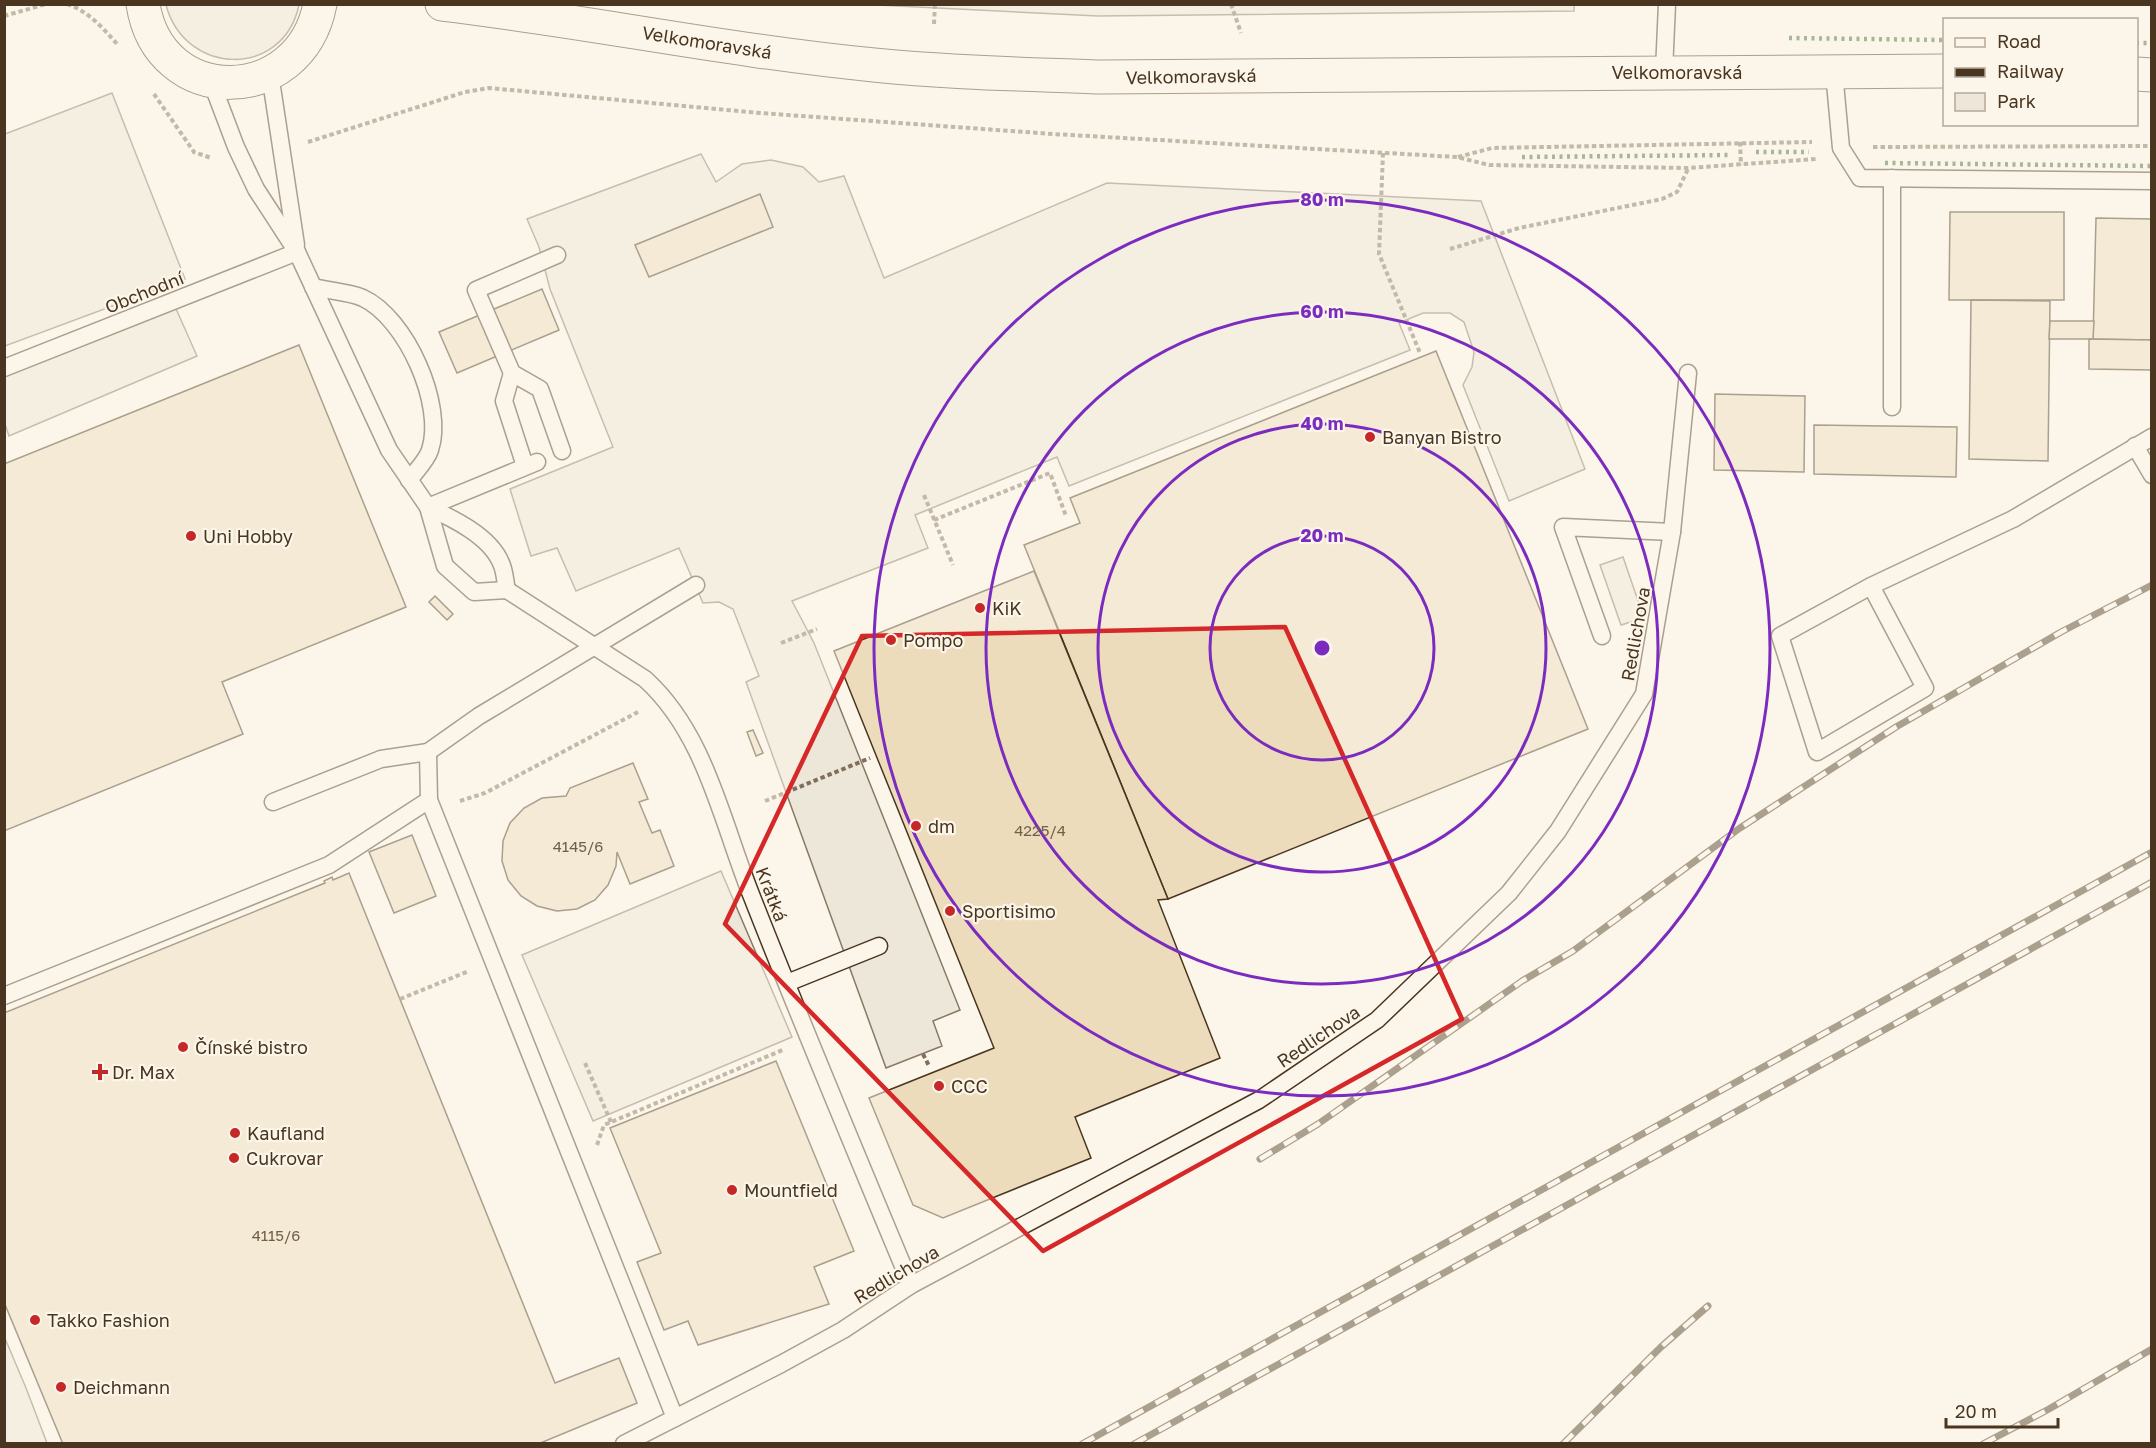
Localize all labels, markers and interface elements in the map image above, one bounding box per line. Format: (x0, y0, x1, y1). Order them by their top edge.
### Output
legend (1943, 18, 2138, 126)
street label: Velkomoravská (641, 21, 773, 63)
text: Road (1997, 30, 2041, 52)
text: Railway (1997, 60, 2064, 82)
street label: Velkomoravská (1612, 61, 1742, 83)
street label: Velkomoravská (1125, 64, 1257, 88)
text: Park (1997, 90, 2036, 112)
text: 80 m (1300, 188, 1344, 210)
street label: Obchodní (101, 266, 188, 318)
text: 60 m (1300, 300, 1344, 322)
text: 40 m (1300, 412, 1344, 434)
place label: Banyan Bistro (1382, 426, 1501, 448)
marker: Banyan Bistro (1363, 430, 1377, 444)
text: 20 m (1301, 524, 1343, 546)
place label: Uni Hobby (203, 525, 293, 547)
marker: Uni Hobby (184, 529, 198, 543)
street label: Redlichova (1616, 585, 1654, 683)
place label: KiK (992, 597, 1022, 619)
marker: KiK (973, 601, 987, 615)
place label: Pompo (903, 629, 963, 651)
marker: Pompo (884, 633, 898, 647)
centre of rings (1312, 638, 1332, 658)
place label: dm (928, 815, 955, 837)
marker: dm (909, 819, 923, 833)
house number: 4225/4 (1014, 821, 1066, 839)
house number: 4145/6 (553, 837, 603, 855)
street label: Krátká (752, 864, 792, 924)
place label: Sportisimo (962, 900, 1056, 922)
marker: Sportisimo (943, 904, 957, 918)
street label: Redlichova (1272, 1000, 1364, 1072)
place label: Čínské bistro (195, 1036, 308, 1058)
marker: Čínské bistro (176, 1040, 190, 1054)
place label: Dr. Max (112, 1061, 175, 1083)
marker: Dr. Max (93, 1065, 107, 1079)
place label: CCC (951, 1075, 988, 1097)
marker: CCC (932, 1079, 946, 1093)
place label: Kaufland (247, 1122, 325, 1144)
marker: Kaufland (228, 1126, 242, 1140)
place label: Cukrovar (246, 1147, 323, 1169)
marker: Cukrovar (227, 1151, 241, 1165)
place label: Mountfield (744, 1179, 838, 1201)
marker: Mountfield (725, 1183, 739, 1197)
house number: 4115/6 (252, 1226, 300, 1244)
street label: Redlichova (850, 1240, 942, 1308)
place label: Takko Fashion (47, 1309, 170, 1331)
marker: Takko Fashion (28, 1313, 42, 1327)
place label: Deichmann (73, 1376, 170, 1398)
marker: Deichmann (54, 1380, 68, 1394)
scale bar (1946, 1391, 2058, 1429)
text: 20 m (1955, 1400, 1997, 1422)

